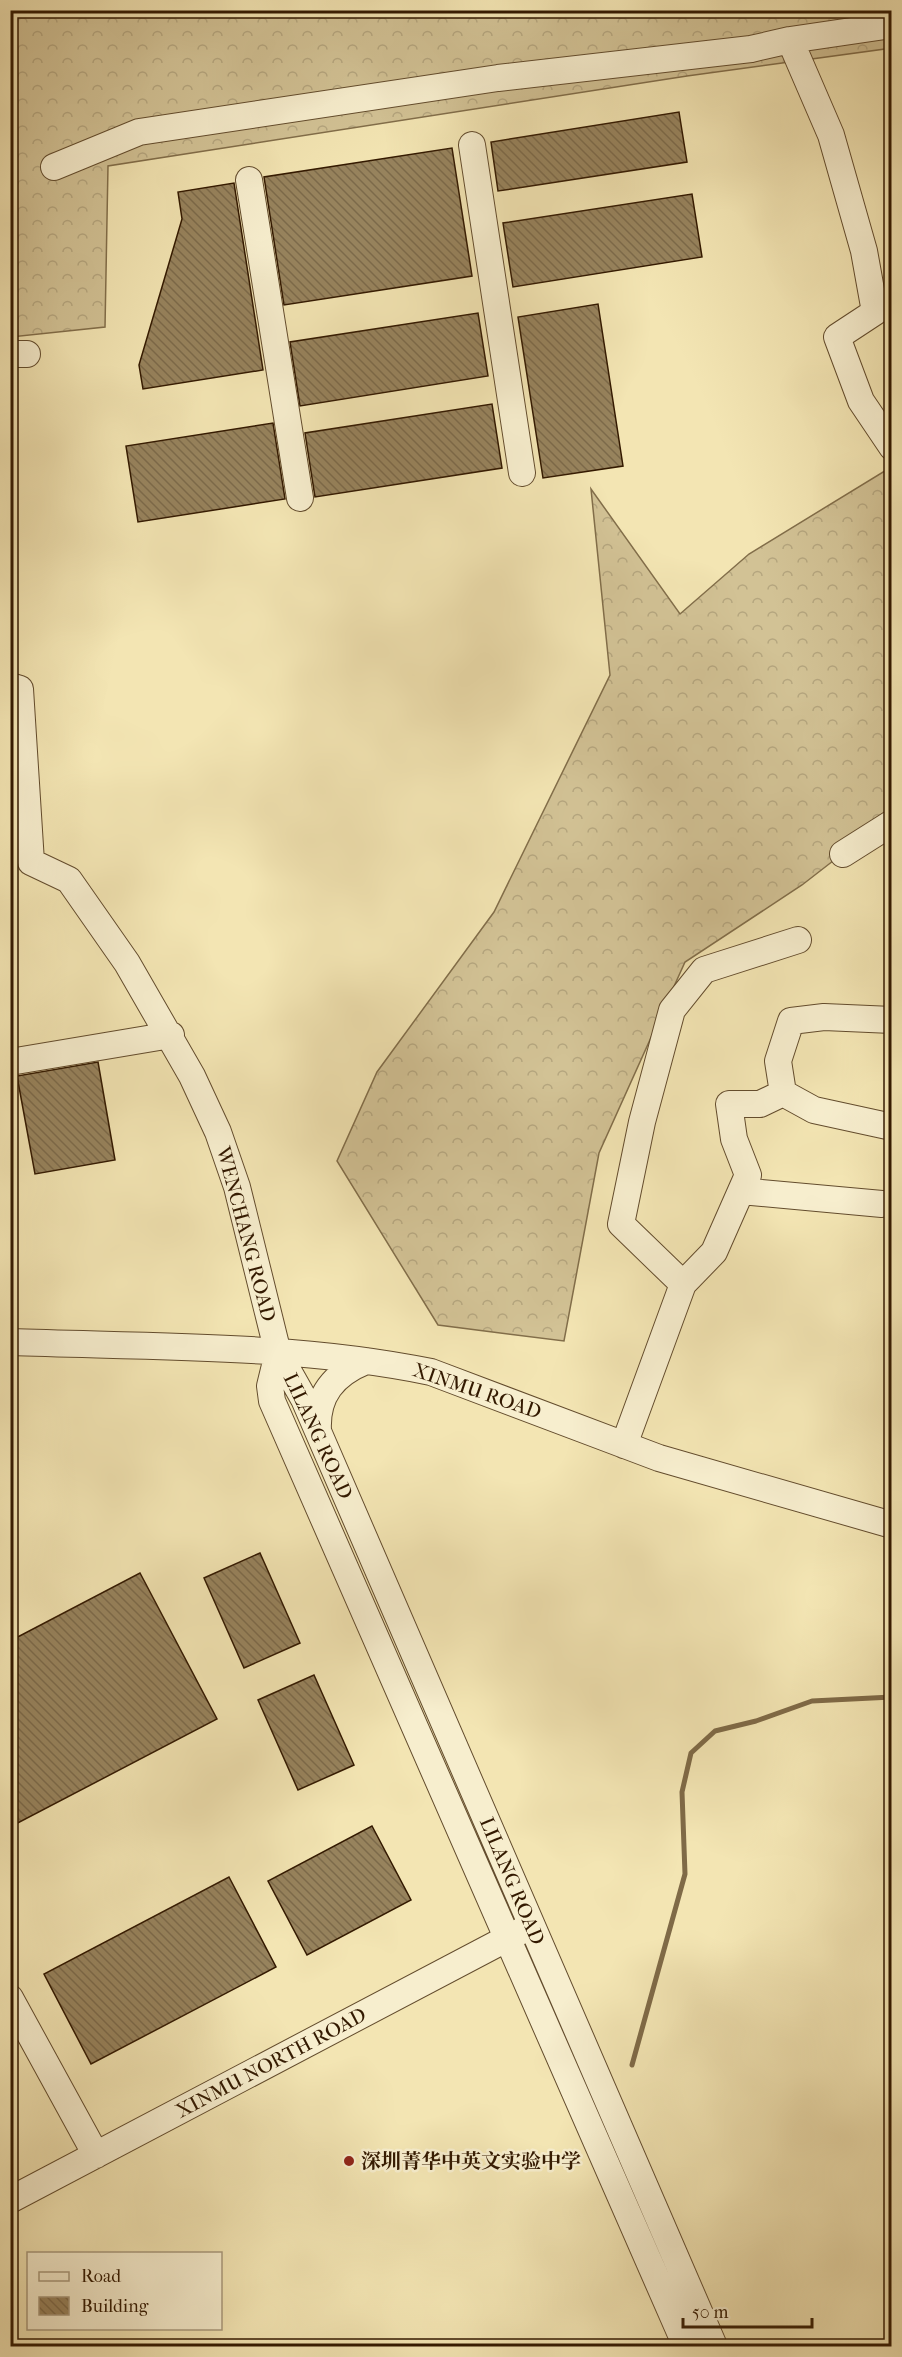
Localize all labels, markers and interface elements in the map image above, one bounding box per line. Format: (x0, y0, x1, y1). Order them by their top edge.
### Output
street label: WENCHANG ROAD (211, 1143, 280, 1324)
street label: XINMU ROAD (410, 1358, 544, 1424)
street label: LILANG ROAD (279, 1369, 357, 1503)
street label: LILANG ROAD (475, 1814, 549, 1948)
street label: XINMU NORTH ROAD (172, 2003, 370, 2123)
place label: 深圳菁华中英文实验中学 (361, 2150, 581, 2173)
marker: 深圳菁华中英文实验中学 (342, 2154, 356, 2168)
legend (27, 2252, 222, 2330)
text: Road (81, 2266, 121, 2287)
scale bar (683, 2291, 812, 2329)
text: Building (81, 2296, 149, 2317)
text: 50 m (692, 2302, 729, 2323)

